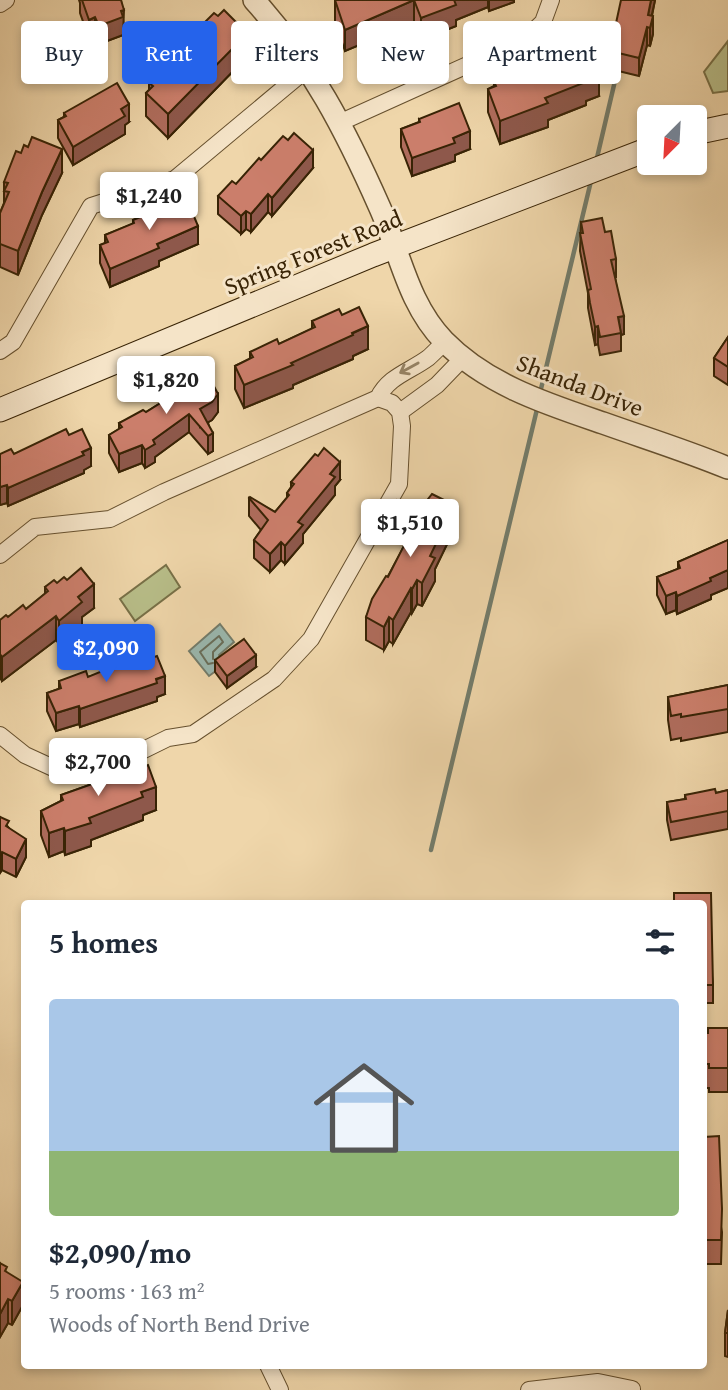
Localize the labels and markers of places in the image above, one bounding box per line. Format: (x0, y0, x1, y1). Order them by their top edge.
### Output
pin: $1,240 (92, 173, 206, 232)
pin: $1,820 (109, 356, 223, 416)
pin: $1,510 (353, 500, 467, 559)
pin: $2,090 (49, 624, 163, 684)
pin: $2,700 (41, 738, 155, 798)

